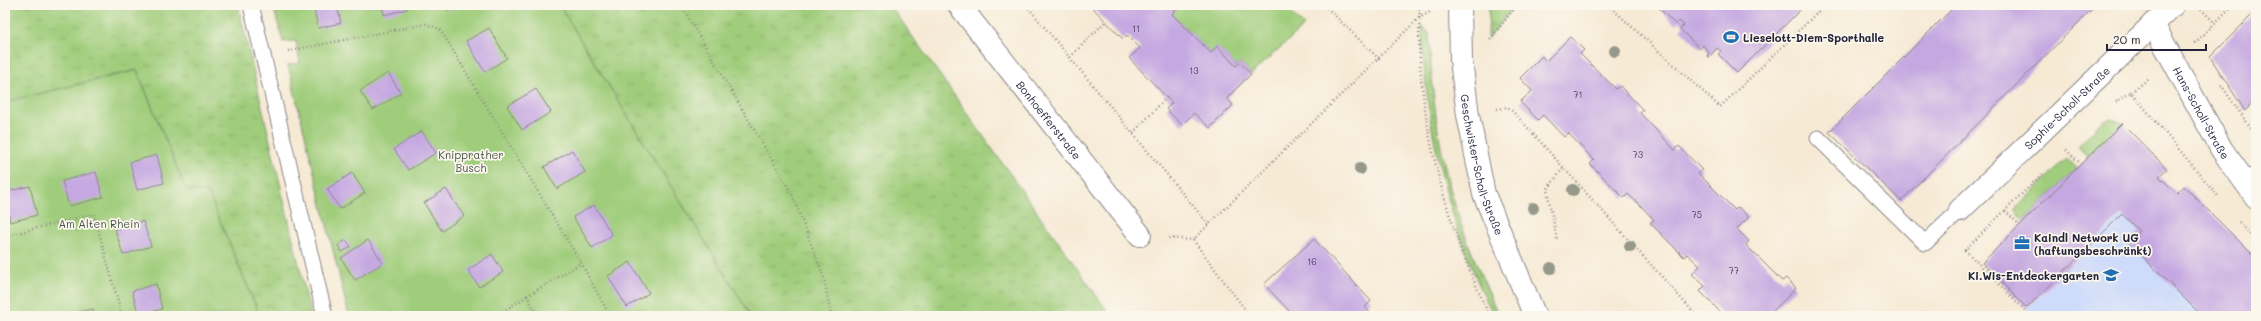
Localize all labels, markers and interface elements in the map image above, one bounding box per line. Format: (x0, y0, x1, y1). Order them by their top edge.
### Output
house number: 11 (1132, 23, 1140, 34)
scale bar (2107, 26, 2206, 52)
sports icon: Lieselott-Diem-Sporthalle (1722, 28, 1740, 46)
place label: Lieselott-Diem-Sporthalle (1743, 30, 1885, 45)
text: 20 m (2113, 31, 2141, 47)
street label: Sophie-Scholl-Straße (2021, 63, 2113, 152)
street label: Hans-Scholl-Straße (2170, 64, 2234, 162)
house number: 13 (1189, 65, 1199, 76)
street label: Bonhoefferstraße (1014, 77, 1085, 162)
house number: 71 (1573, 89, 1583, 100)
street label: Geschwister-Scholl-Straße (1458, 93, 1508, 237)
park label: Knipprather Busch (438, 147, 504, 175)
house number: 73 (1633, 149, 1643, 160)
house number: 75 (1692, 209, 1702, 220)
park label: Am Alten Rhein (58, 216, 140, 231)
place label: Kaindl Network UG (haftungsbeschränkt) (2034, 230, 2151, 258)
office icon: Kaindl Network UG (haftungsbeschränkt) (2013, 234, 2031, 252)
house number: 16 (1307, 256, 1317, 267)
house number: 77 (1729, 265, 1739, 276)
school or university icon: Ki.Wis-Entdeckergarten (2102, 266, 2120, 284)
place label: Ki.Wis-Entdeckergarten (1968, 268, 2099, 283)

